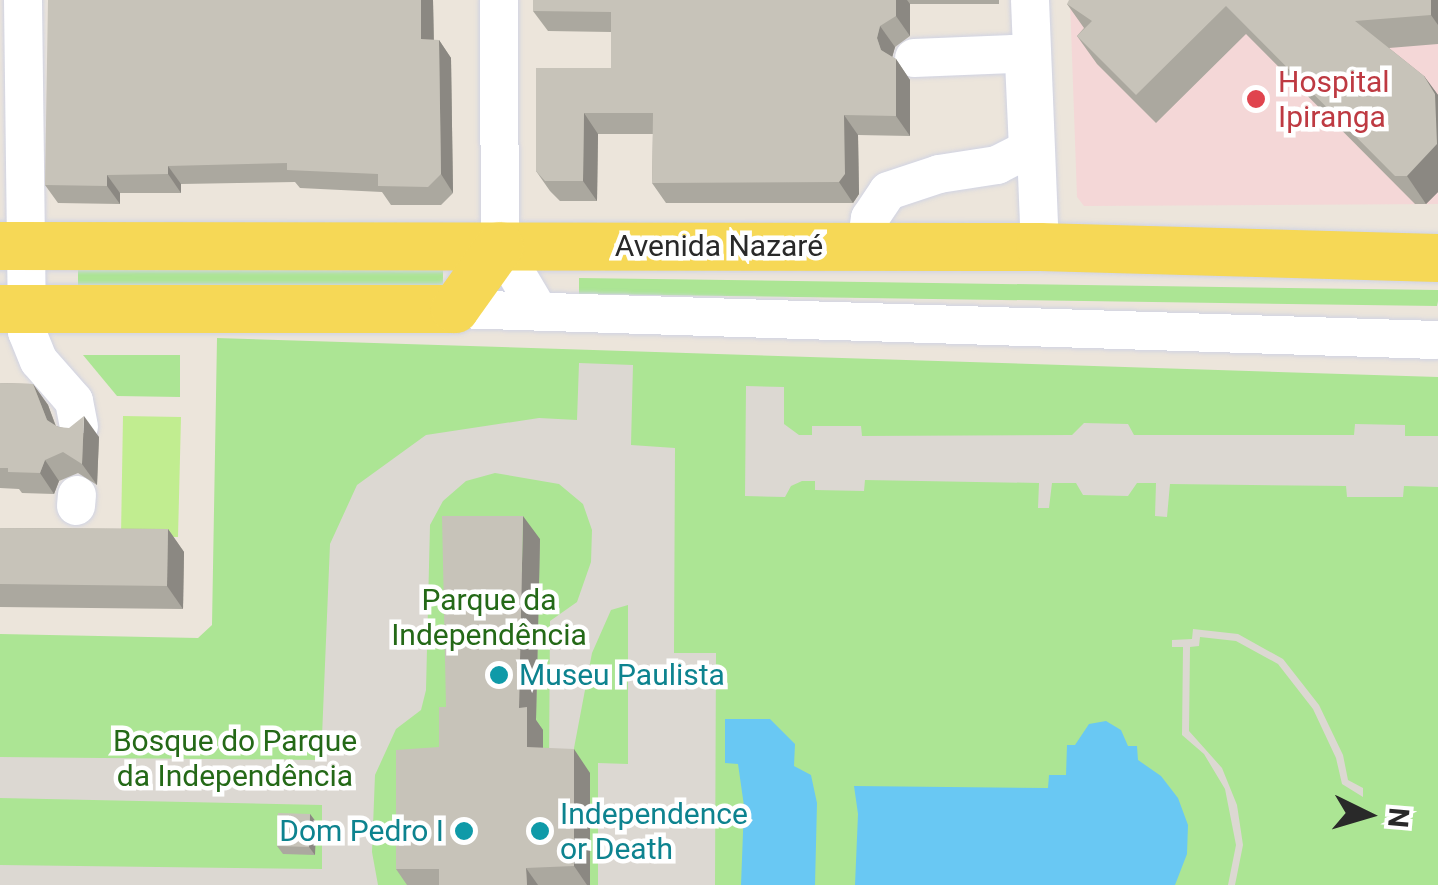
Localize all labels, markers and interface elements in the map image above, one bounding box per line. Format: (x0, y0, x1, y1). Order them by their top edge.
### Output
place label: Hospital Ipiranga (1278, 64, 1390, 134)
marker: Hospital Ipiranga (1243, 86, 1269, 112)
street label: Avenida Nazaré (615, 228, 823, 264)
park label: Parque da Independência (391, 582, 587, 652)
place label: Museu Paulista (519, 657, 725, 693)
marker: Museu Paulista (488, 664, 510, 686)
park label: Bosque do Parque da Independência (113, 723, 357, 794)
north arrow (1318, 765, 1418, 865)
place label: Independence or Death (560, 796, 748, 866)
text: N (1381, 806, 1416, 829)
place label: Dom Pedro I (279, 813, 444, 849)
marker: Dom Pedro I (453, 820, 475, 842)
marker: Independence or Death (529, 820, 551, 842)

